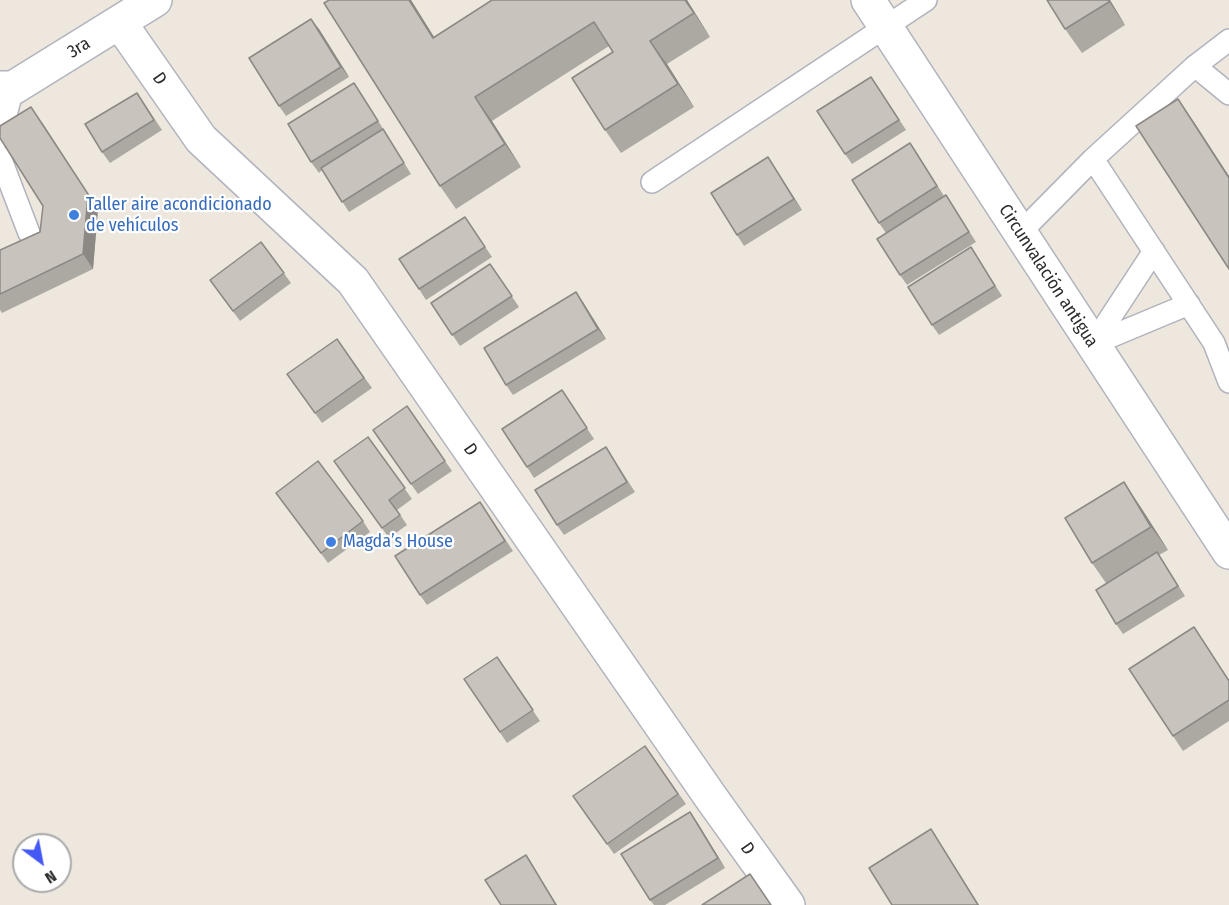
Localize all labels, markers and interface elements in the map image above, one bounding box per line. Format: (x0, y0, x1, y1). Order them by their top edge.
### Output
street label: 3ra (64, 33, 94, 63)
street label: D (147, 69, 171, 89)
place label: Taller aire acondicionado de vehículos (86, 194, 272, 236)
street label: Circunvalación antigua (994, 200, 1102, 352)
marker: Taller aire acondicionado de vehículos (67, 208, 81, 222)
street label: D (458, 440, 482, 460)
place label: Magda’s House (343, 531, 453, 553)
marker: Magda’s House (324, 535, 338, 549)
north arrow (12, 833, 72, 893)
street label: D (735, 839, 759, 859)
text: N (42, 866, 60, 888)

